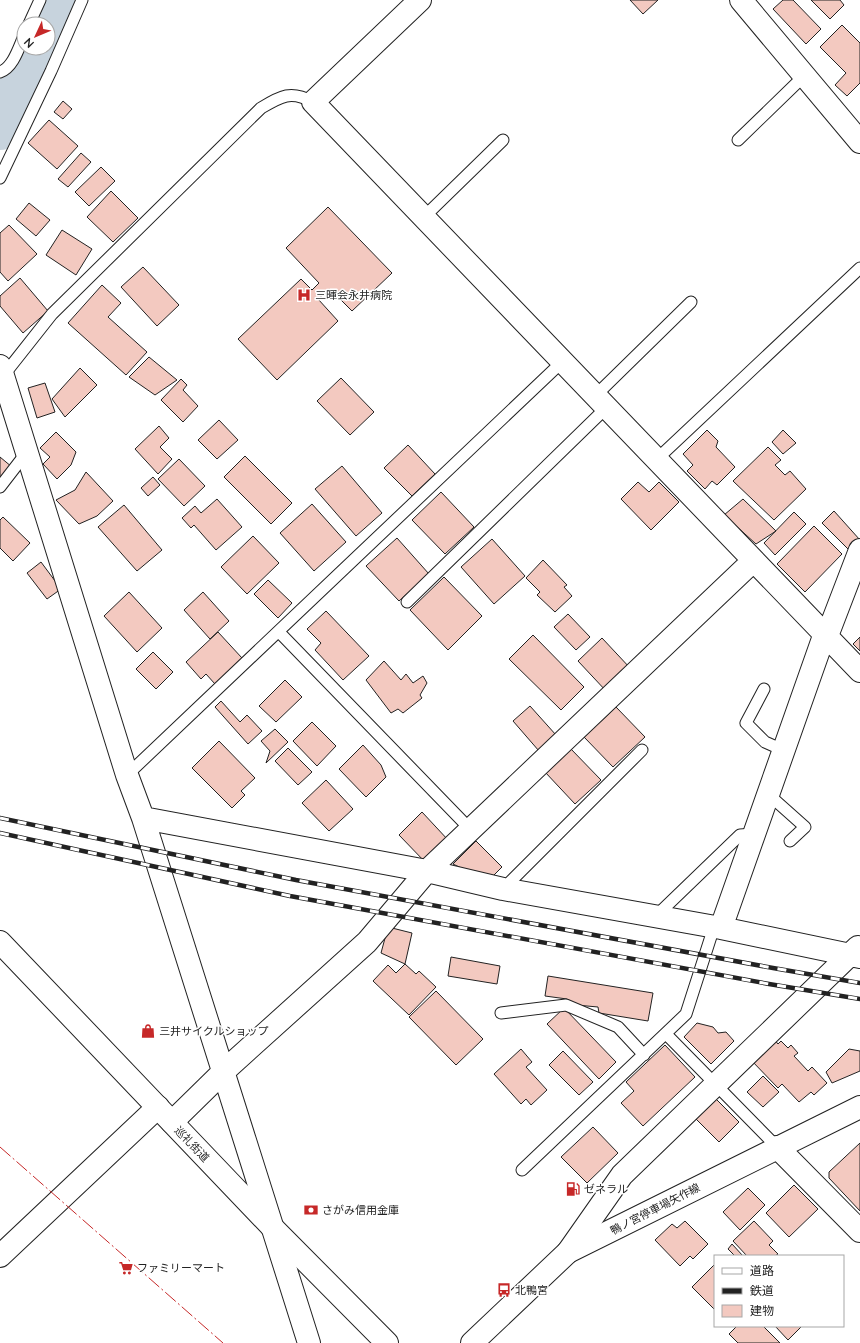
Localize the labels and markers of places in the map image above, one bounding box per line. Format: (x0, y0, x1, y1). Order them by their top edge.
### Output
hospital icon: 三暉会永井病院 (296, 287, 312, 303)
place label: 三暉会永井病院 (315, 288, 392, 301)
shop icon: 三井サイクルショップ (140, 1023, 156, 1039)
place label: 三井サイクルショップ (159, 1024, 268, 1037)
fuel station icon: ゼネラル (565, 1181, 581, 1197)
place label: ゼネラル (584, 1182, 628, 1195)
bank icon: さがみ信用金庫 (303, 1202, 319, 1218)
place label: さがみ信用金庫 (322, 1203, 399, 1216)
supermarket icon: ファミリーマート (118, 1260, 134, 1276)
place label: ファミリーマート (137, 1261, 225, 1274)
bus stop icon: 北鴨宮 (496, 1282, 512, 1298)
place label: 北鴨宮 (515, 1283, 548, 1296)

